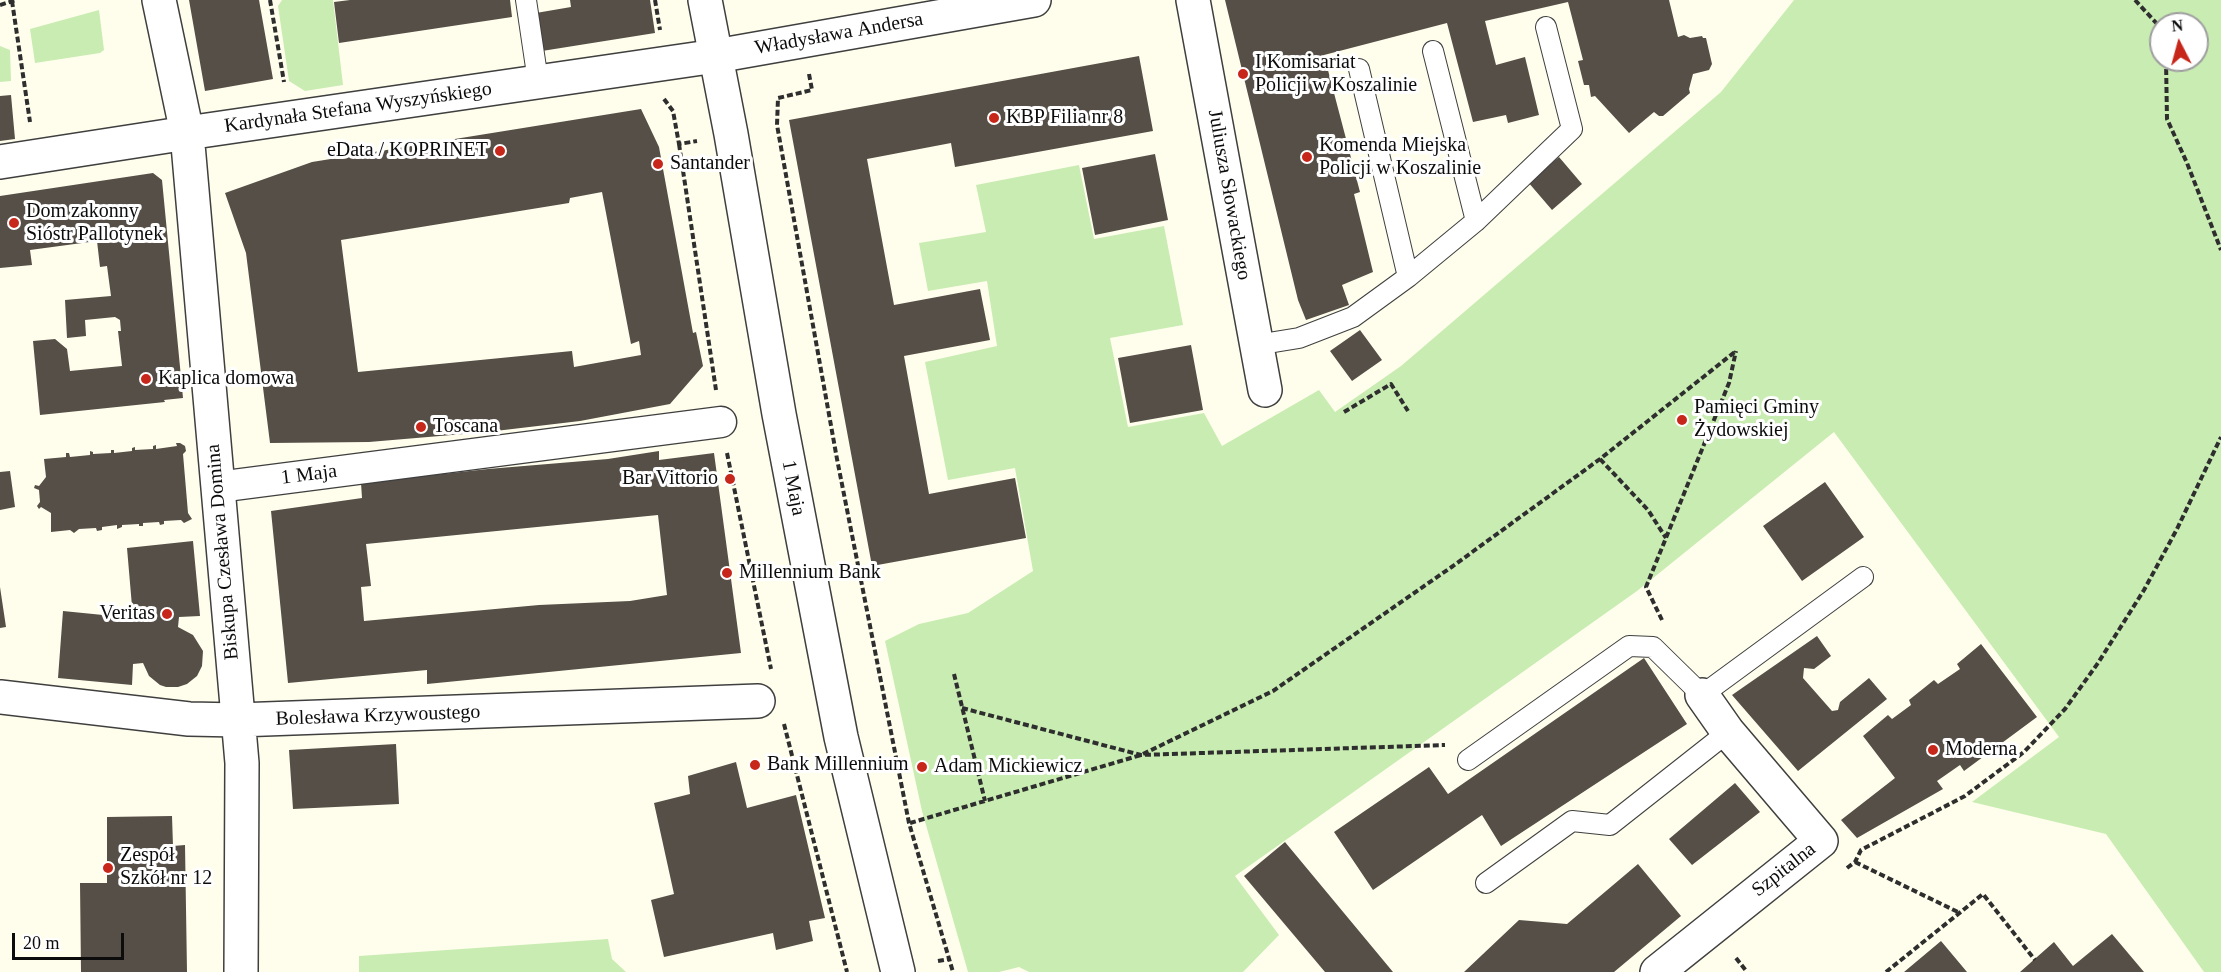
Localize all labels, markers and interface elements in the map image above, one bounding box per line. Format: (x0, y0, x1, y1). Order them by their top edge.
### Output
street label: Władysława Andersa (753, 7, 925, 61)
north arrow (2149, 12, 2209, 72)
text: N (2171, 17, 2184, 35)
place label: I Komisariat Policji w Koszalinie (1255, 51, 1417, 98)
marker: I Komisariat Policji w Koszalinie (1236, 67, 1250, 81)
street label: Kardynała Stefana Wyszyńskiego (223, 77, 493, 139)
place label: KBP Filia nr 8 (1006, 106, 1123, 130)
street label: Juliusza Słowackiego (1202, 108, 1256, 282)
marker: KBP Filia nr 8 (987, 111, 1001, 125)
place label: Komenda Miejska Policji w Koszalinie (1319, 134, 1481, 181)
place label: eData / KOPRINET (327, 139, 488, 163)
marker: eData / KOPRINET (493, 144, 507, 158)
marker: Komenda Miejska Policji w Koszalinie (1300, 150, 1314, 164)
place label: Santander (670, 152, 750, 176)
marker: Santander (651, 157, 665, 171)
place label: Dom zakonny Sióstr Pallotynek (26, 200, 163, 247)
marker: Dom zakonny Sióstr Pallotynek (7, 216, 21, 230)
place label: Kaplica domowa (158, 367, 294, 391)
marker: Kaplica domowa (139, 372, 153, 386)
place label: Pamięci Gminy Żydowskiej (1694, 396, 1819, 443)
marker: Pamięci Gminy Żydowskiej (1675, 413, 1689, 427)
place label: Toscana (433, 415, 498, 439)
marker: Toscana (414, 420, 428, 434)
street label: Biskupa Czesława Domina (202, 443, 244, 661)
street label: 1 Maja (776, 458, 810, 518)
street label: 1 Maja (280, 460, 338, 490)
place label: Bar Vittorio (622, 467, 718, 491)
marker: Bar Vittorio (723, 472, 737, 486)
place label: Millennium Bank (739, 561, 881, 585)
marker: Millennium Bank (720, 566, 734, 580)
place label: Veritas (99, 602, 155, 626)
marker: Veritas (160, 607, 174, 621)
street label: Bolesława Krzywoustego (275, 700, 481, 732)
place label: Moderna (1945, 738, 2017, 762)
marker: Moderna (1926, 743, 1940, 757)
place label: Bank Millennium (767, 753, 909, 777)
place label: Adam Mickiewicz (934, 755, 1082, 779)
marker: Bank Millennium (748, 758, 762, 772)
marker: Adam Mickiewicz (915, 760, 929, 774)
street label: Szpitalna (1747, 838, 1821, 902)
place label: Zespół Szkół nr 12 (120, 844, 212, 891)
marker: Zespół Szkół nr 12 (101, 861, 115, 875)
scale bar (15, 921, 128, 959)
text: 20 m (23, 933, 60, 953)

